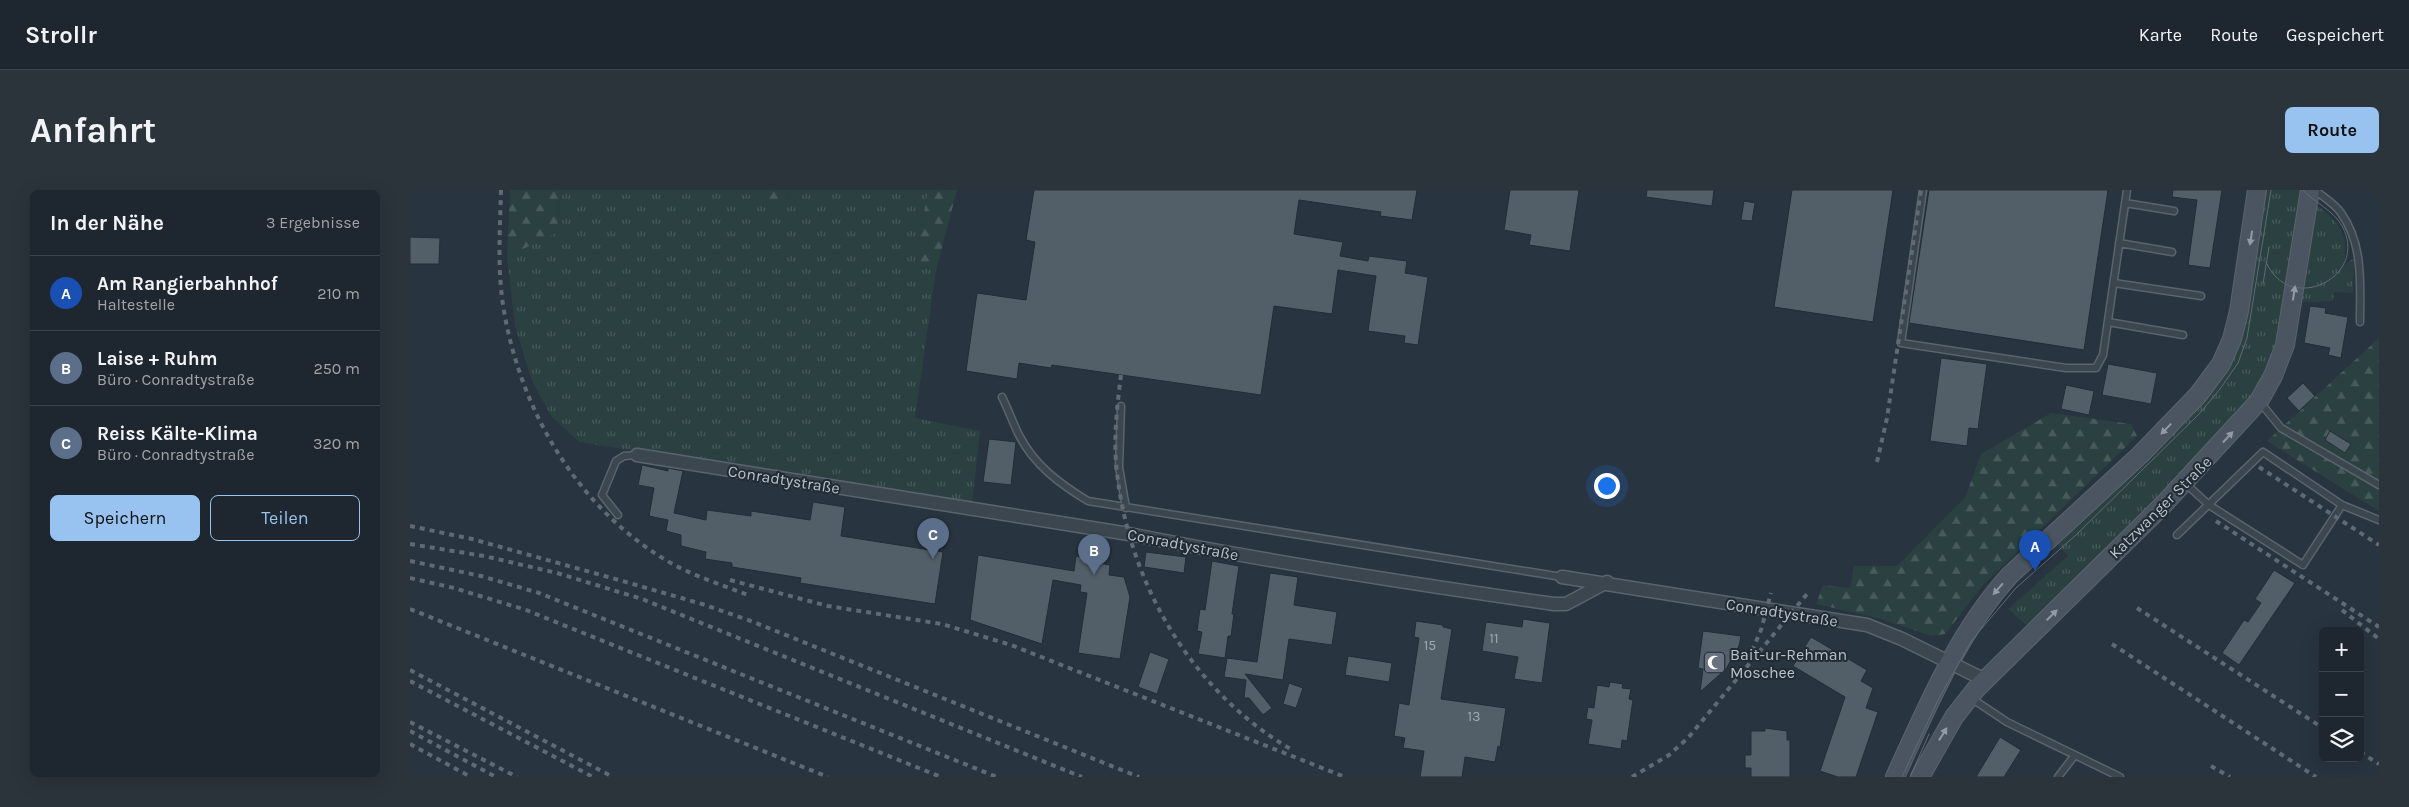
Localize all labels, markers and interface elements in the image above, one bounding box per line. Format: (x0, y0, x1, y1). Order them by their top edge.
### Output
text: Strollr (25, 21, 97, 49)
text: Karte (2139, 24, 2182, 46)
text: Route (2210, 24, 2258, 46)
text: Gespeichert (2286, 24, 2384, 46)
button: Route (2285, 107, 2379, 153)
text: Anfahrt (30, 110, 156, 151)
text: In der Nähe (50, 211, 164, 235)
text: 3 Ergebnisse (266, 213, 360, 232)
one-way arrow (2246, 231, 2254, 247)
text: Am Rangierbahnhof (97, 273, 278, 295)
text: A (61, 284, 71, 303)
text: 210 m (317, 284, 360, 303)
one-way arrow (2291, 285, 2299, 301)
text: Haltestelle (97, 295, 175, 314)
text: Laise + Ruhm (97, 348, 218, 370)
text: B (61, 359, 71, 378)
text: 250 m (313, 359, 360, 378)
text: Büro · Conradtystraße (97, 370, 254, 389)
one-way arrow (2160, 422, 2172, 434)
text: Reiss Kälte-Klima (97, 423, 258, 445)
one-way arrow (2222, 431, 2234, 443)
text: C (61, 434, 71, 453)
text: 320 m (313, 434, 360, 453)
text: Büro · Conradtystraße (97, 445, 254, 464)
street label: Katzwanger Straße (2105, 452, 2216, 563)
street label: Conradtystraße (727, 461, 841, 498)
your location (1594, 473, 1620, 499)
button: Speichern (50, 495, 200, 541)
button: Teilen (210, 495, 360, 541)
pin: C (917, 518, 949, 559)
street label: Conradtystraße (1126, 524, 1240, 565)
pin: A (2019, 530, 2051, 571)
pin: B (1078, 534, 1110, 575)
one-way arrow (1992, 582, 2003, 595)
street label: Conradtystraße (1725, 594, 1839, 631)
one-way arrow (2046, 609, 2058, 621)
map controls (2319, 627, 2364, 762)
button: + (2319, 627, 2364, 672)
house number: 11 (1489, 630, 1499, 647)
house number: 15 (1424, 637, 1436, 654)
place label: Bait-ur-Rehman Moschee (1730, 645, 1847, 682)
mosque icon: Bait-ur-Rehman Moschee (1702, 651, 1726, 675)
button: − (2319, 672, 2364, 717)
house number: 13 (1468, 708, 1480, 725)
button: layers (2319, 717, 2364, 762)
one-way arrow (1939, 728, 1948, 741)

